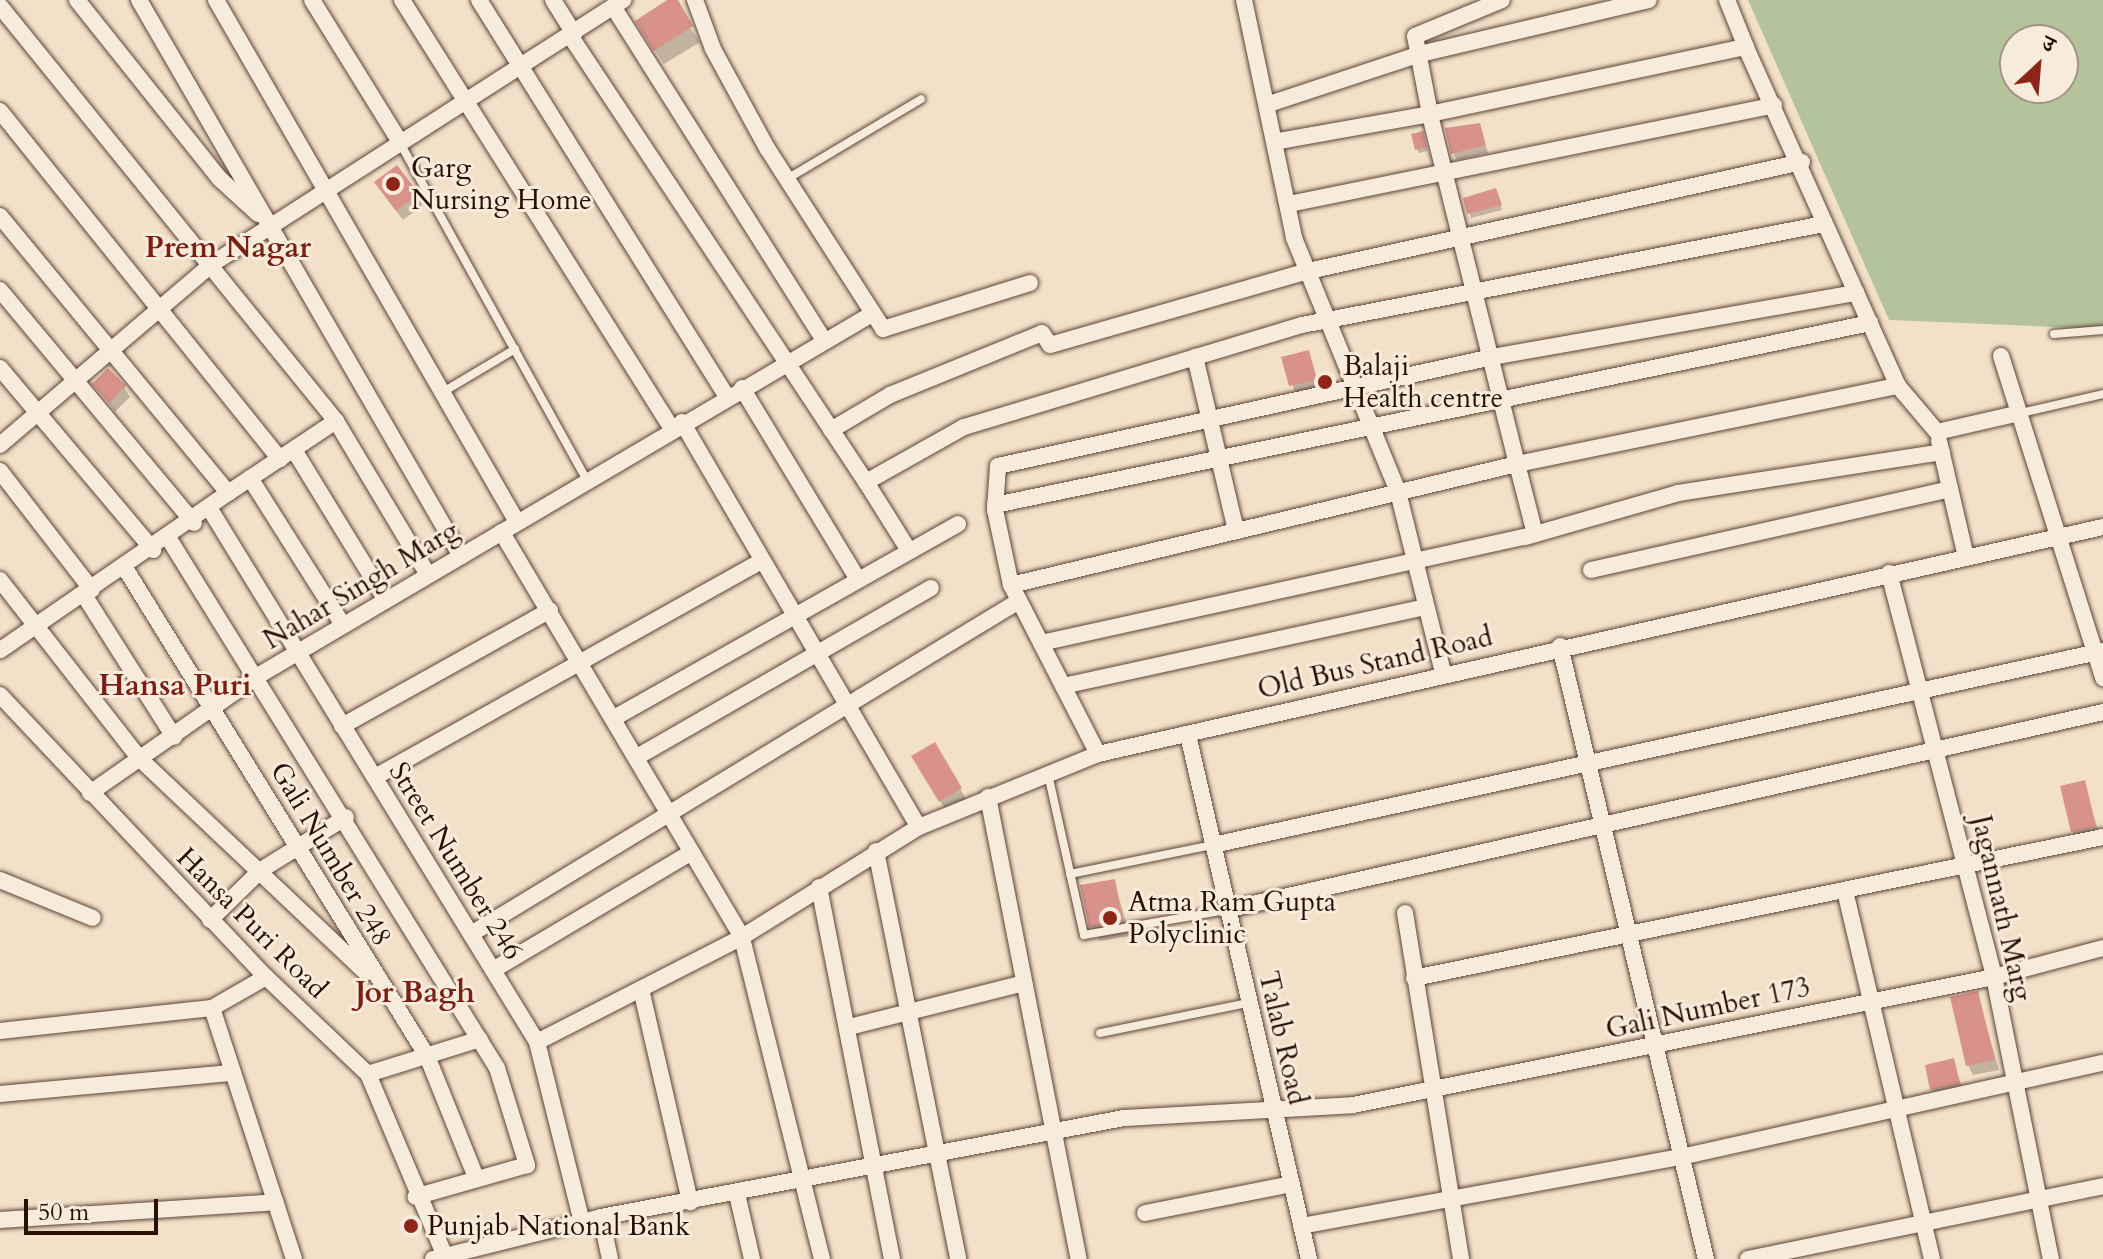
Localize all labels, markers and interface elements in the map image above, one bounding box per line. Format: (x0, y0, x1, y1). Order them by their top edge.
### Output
north arrow (1999, 24, 2079, 104)
text: उ (2037, 28, 2060, 60)
place label: Garg Nursing Home (411, 151, 592, 217)
marker: Garg Nursing Home (382, 173, 404, 195)
district label: Prem Nagar (145, 230, 311, 266)
place label: Balaji Health centre (1343, 349, 1503, 415)
marker: Balaji Health centre (1314, 371, 1336, 393)
street label: Nahar Singh Marg (257, 513, 465, 657)
street label: Old Bus Stand Road (1254, 620, 1496, 706)
district label: Hansa Puri (99, 668, 251, 704)
street label: Gali Number 248 (263, 756, 399, 952)
street label: Street Number 246 (382, 756, 530, 966)
street label: Jagannath Marg (1964, 812, 2040, 1004)
street label: Hansa Puri Road (170, 841, 334, 1005)
place label: Atma Ram Gupta Polyclinic (1128, 885, 1336, 951)
marker: Atma Ram Gupta Polyclinic (1099, 907, 1121, 929)
street label: Talab Road (1251, 968, 1315, 1108)
street label: Gali Number 173 (1603, 970, 1813, 1046)
district label: Jor Bagh (355, 975, 475, 1011)
scale bar (28, 1183, 162, 1233)
text: 50 m (38, 1196, 89, 1229)
place label: Punjab National Bank (427, 1209, 690, 1243)
marker: Punjab National Bank (402, 1217, 420, 1235)

